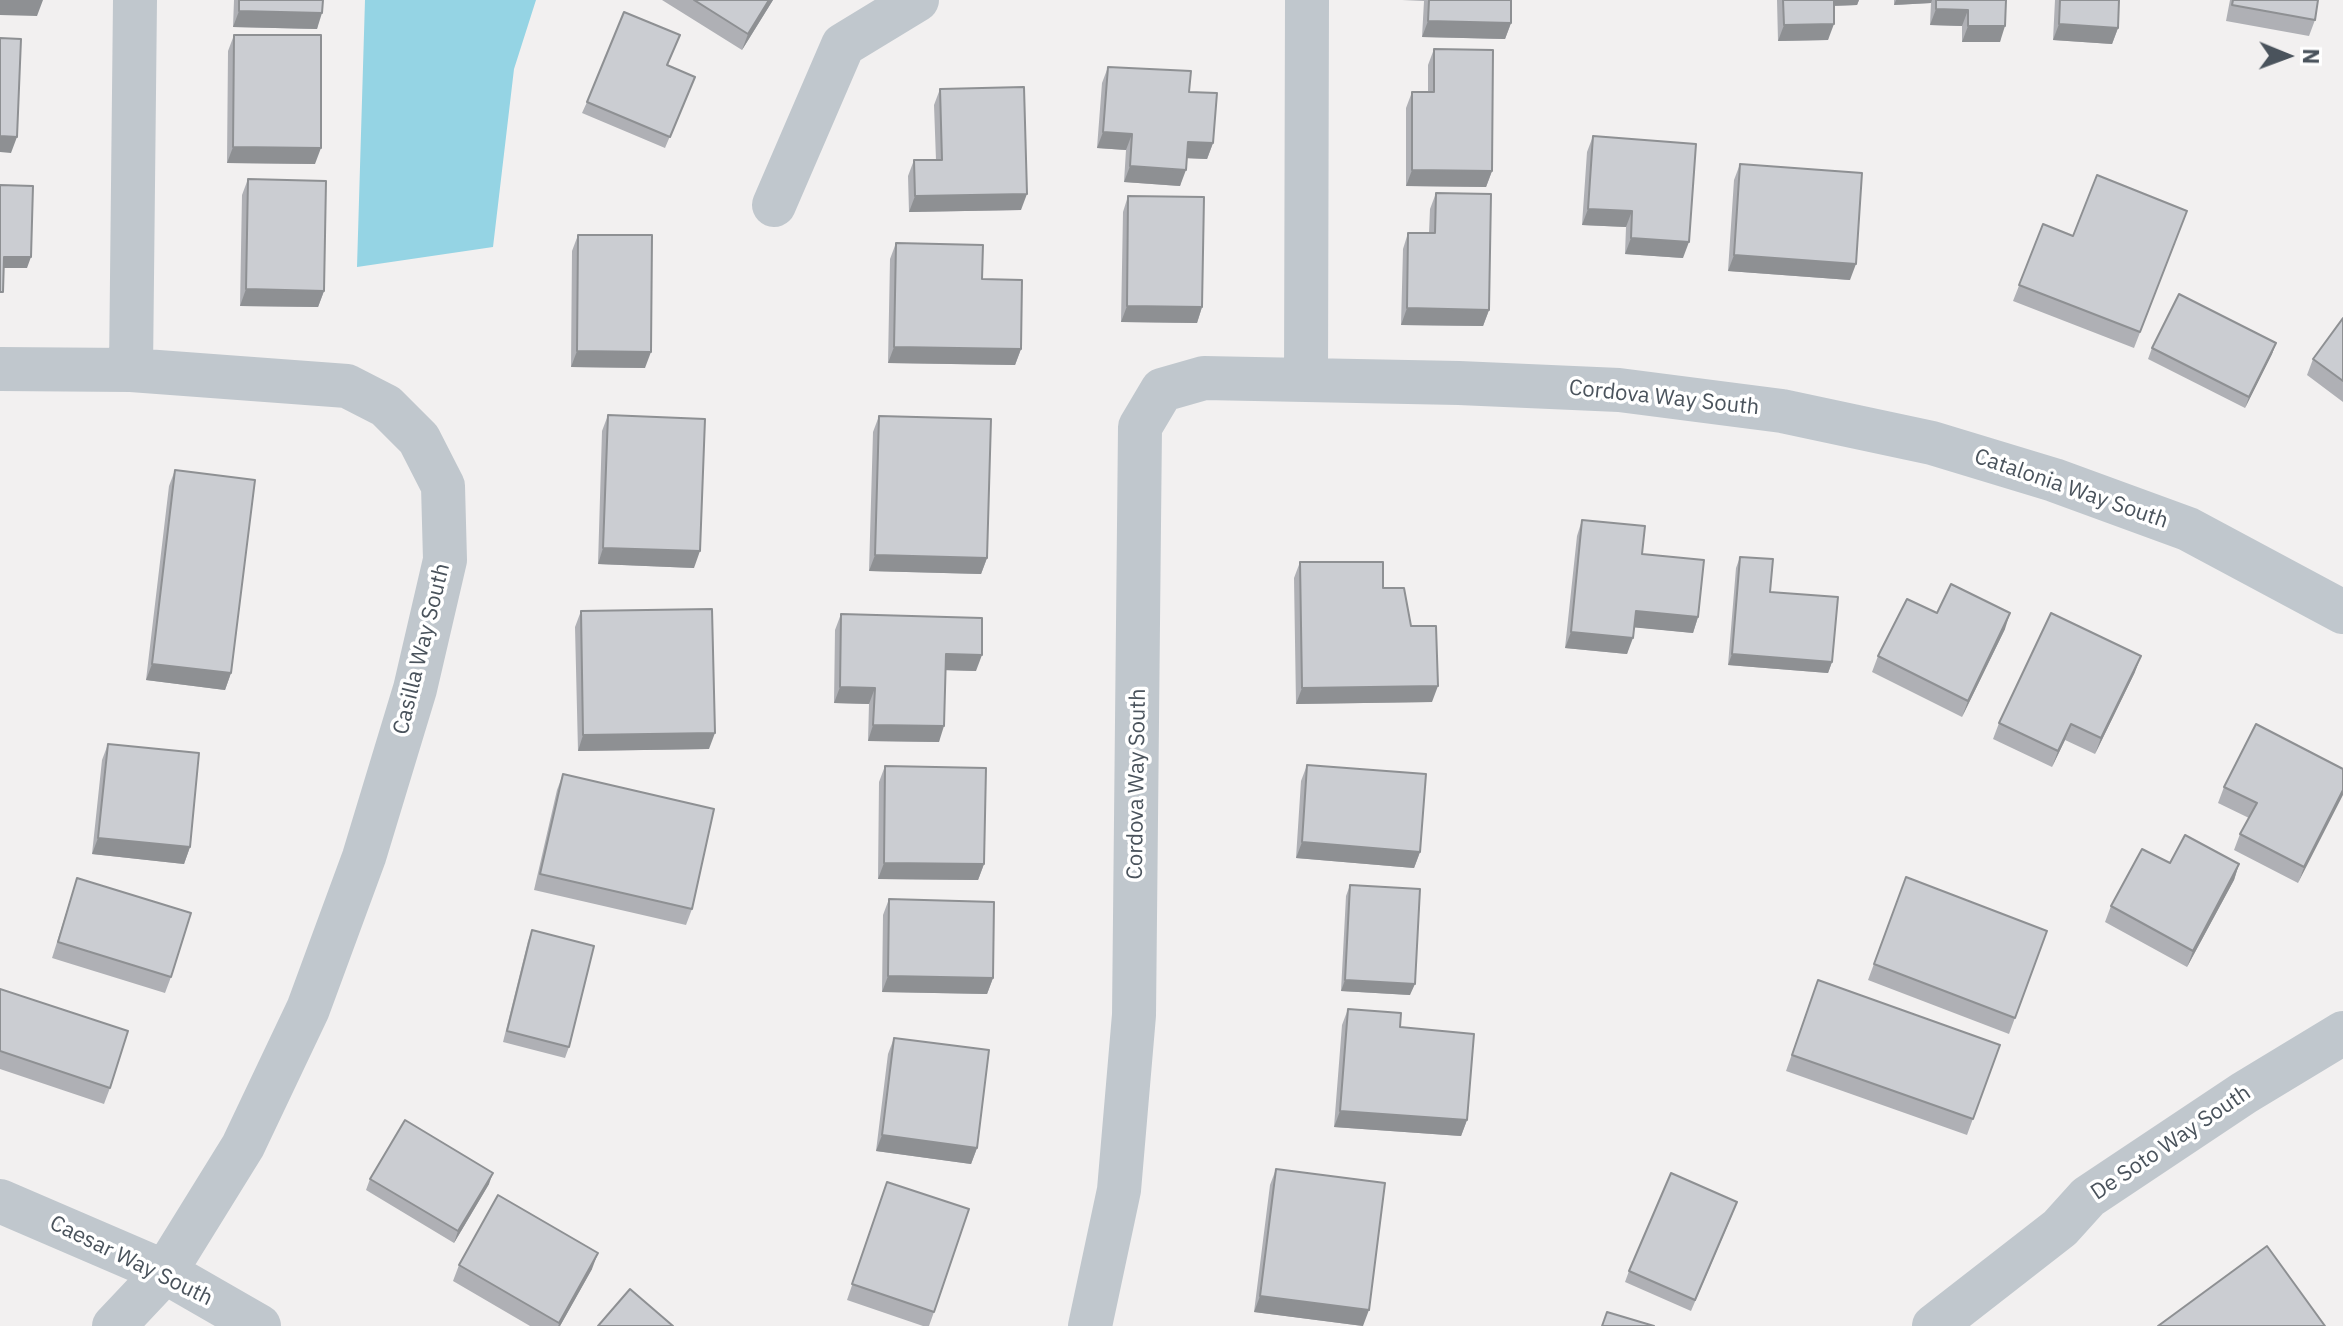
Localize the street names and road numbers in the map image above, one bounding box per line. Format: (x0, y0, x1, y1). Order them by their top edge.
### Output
street label: Cordova Way South (1567, 375, 1761, 421)
street label: Catalonia Way South (1971, 443, 2171, 535)
street label: Casilla Way South (388, 561, 456, 737)
street label: Cordova Way South (1122, 688, 1152, 880)
street label: De Soto Way South (2086, 1080, 2256, 1206)
street label: Caesar Way South (45, 1210, 217, 1312)

